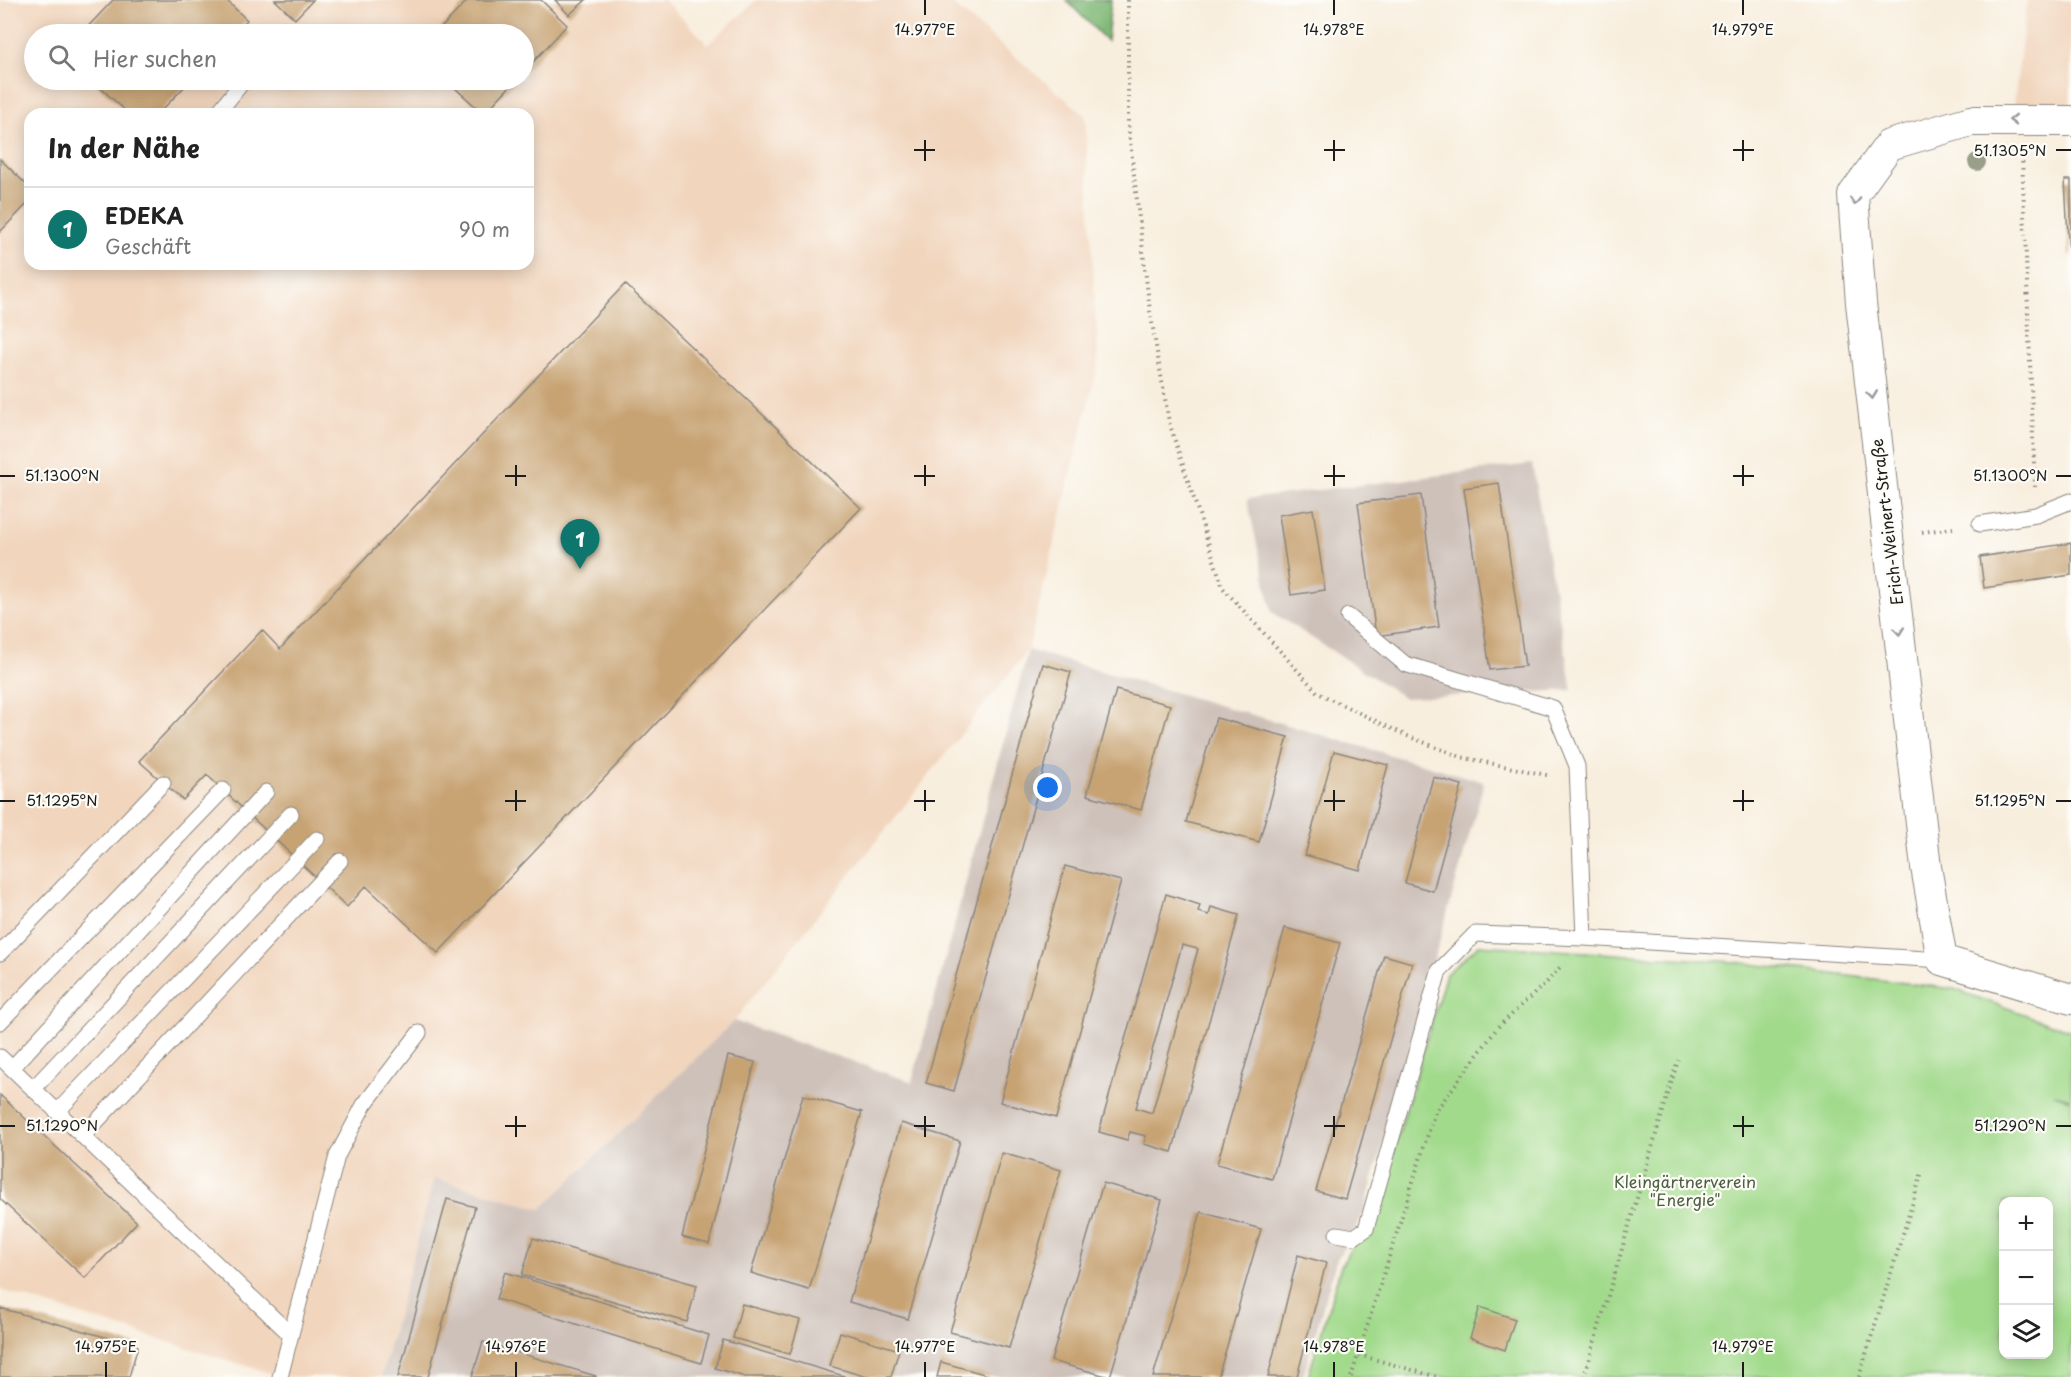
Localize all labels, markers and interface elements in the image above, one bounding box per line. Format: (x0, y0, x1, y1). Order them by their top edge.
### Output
text: 14.977°E (895, 17, 955, 40)
text: 14.978°E (1303, 17, 1365, 40)
text: 14.979°E (1712, 17, 1774, 40)
search box (24, 24, 534, 90)
icon: search (45, 41, 78, 74)
text: Hier suchen (93, 41, 217, 74)
one-way arrow (2008, 113, 2017, 126)
text: In der Nähe (48, 128, 200, 167)
text: 51.1305°N (1974, 138, 2046, 161)
one-way arrow (1849, 197, 1862, 206)
text: EDEKA (105, 198, 184, 231)
text: 1 (63, 214, 72, 244)
text: 90 m (459, 214, 510, 244)
text: Geschäft (105, 231, 191, 261)
one-way arrow (1865, 391, 1877, 400)
street label: Erich-Weinert-Straße (1864, 437, 1908, 607)
text: 51.1300°N (25, 463, 99, 486)
text: 51.1300°N (1973, 463, 2047, 486)
pin: 1 (560, 520, 600, 569)
one-way arrow (1892, 626, 1905, 635)
your location (1033, 773, 1062, 802)
text: 51.1295°N (26, 788, 98, 811)
text: 51.1295°N (1974, 788, 2046, 811)
text: 51.1290°N (26, 1113, 98, 1136)
text: 51.1290°N (1974, 1113, 2046, 1136)
park label: Kleingärtnerverein "Energie" (1614, 1169, 1756, 1211)
map controls (1999, 1197, 2053, 1359)
button: + (1999, 1197, 2053, 1251)
button: − (1999, 1251, 2053, 1305)
button: layers (1999, 1305, 2053, 1359)
text: 14.975°E (75, 1334, 137, 1357)
text: 14.976°E (485, 1334, 547, 1357)
text: 14.977°E (895, 1334, 955, 1357)
text: 14.978°E (1303, 1334, 1365, 1357)
text: 14.979°E (1712, 1334, 1774, 1357)

